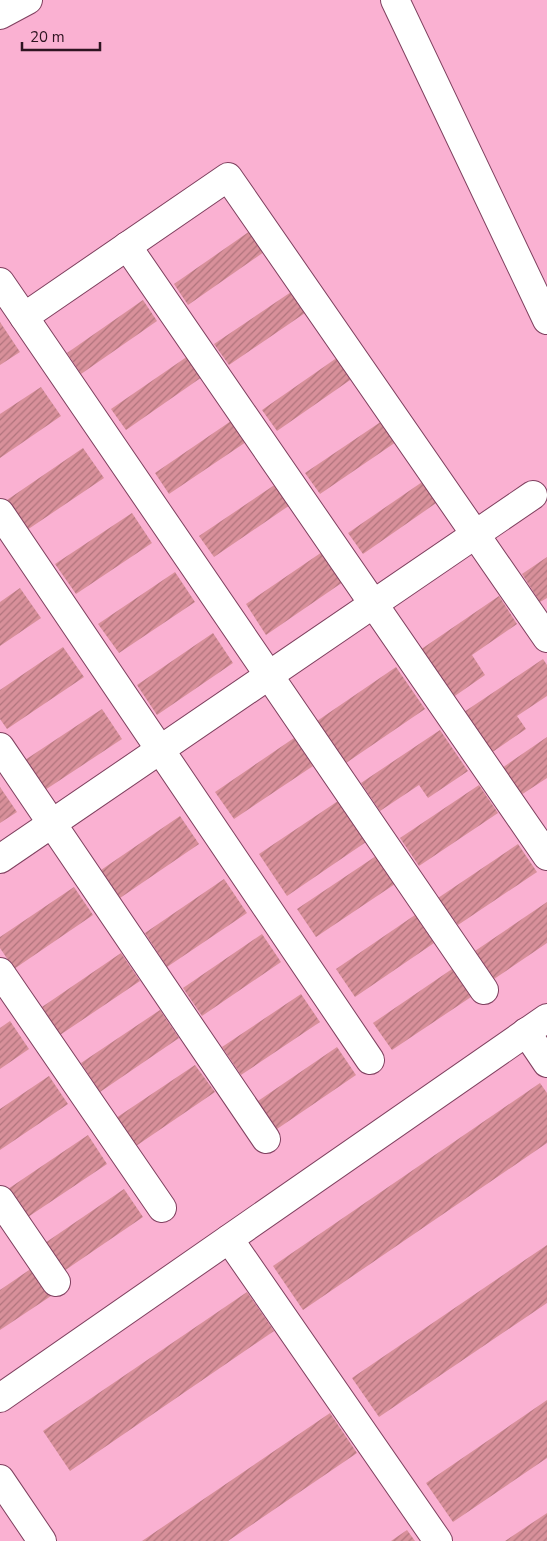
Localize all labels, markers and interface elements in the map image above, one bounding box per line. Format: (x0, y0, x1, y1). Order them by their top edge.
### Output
scale bar (22, 20, 100, 52)
text: 20 m (30, 27, 65, 47)

